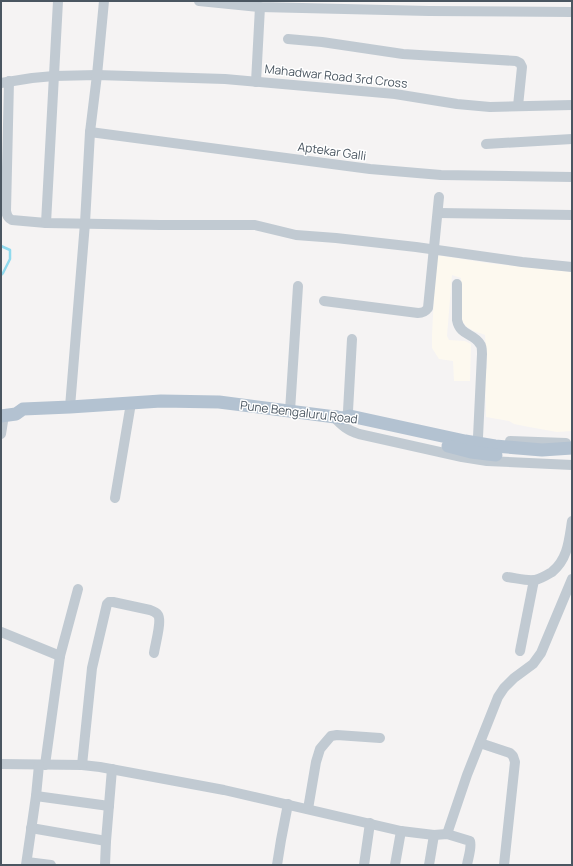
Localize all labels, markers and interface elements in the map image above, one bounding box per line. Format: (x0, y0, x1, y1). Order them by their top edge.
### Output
street label: Mahadwar Road 3rd Cross (264, 60, 408, 92)
street label: Aptekar Galli (297, 138, 367, 164)
street label: Pune Bengaluru Road (239, 396, 359, 428)

